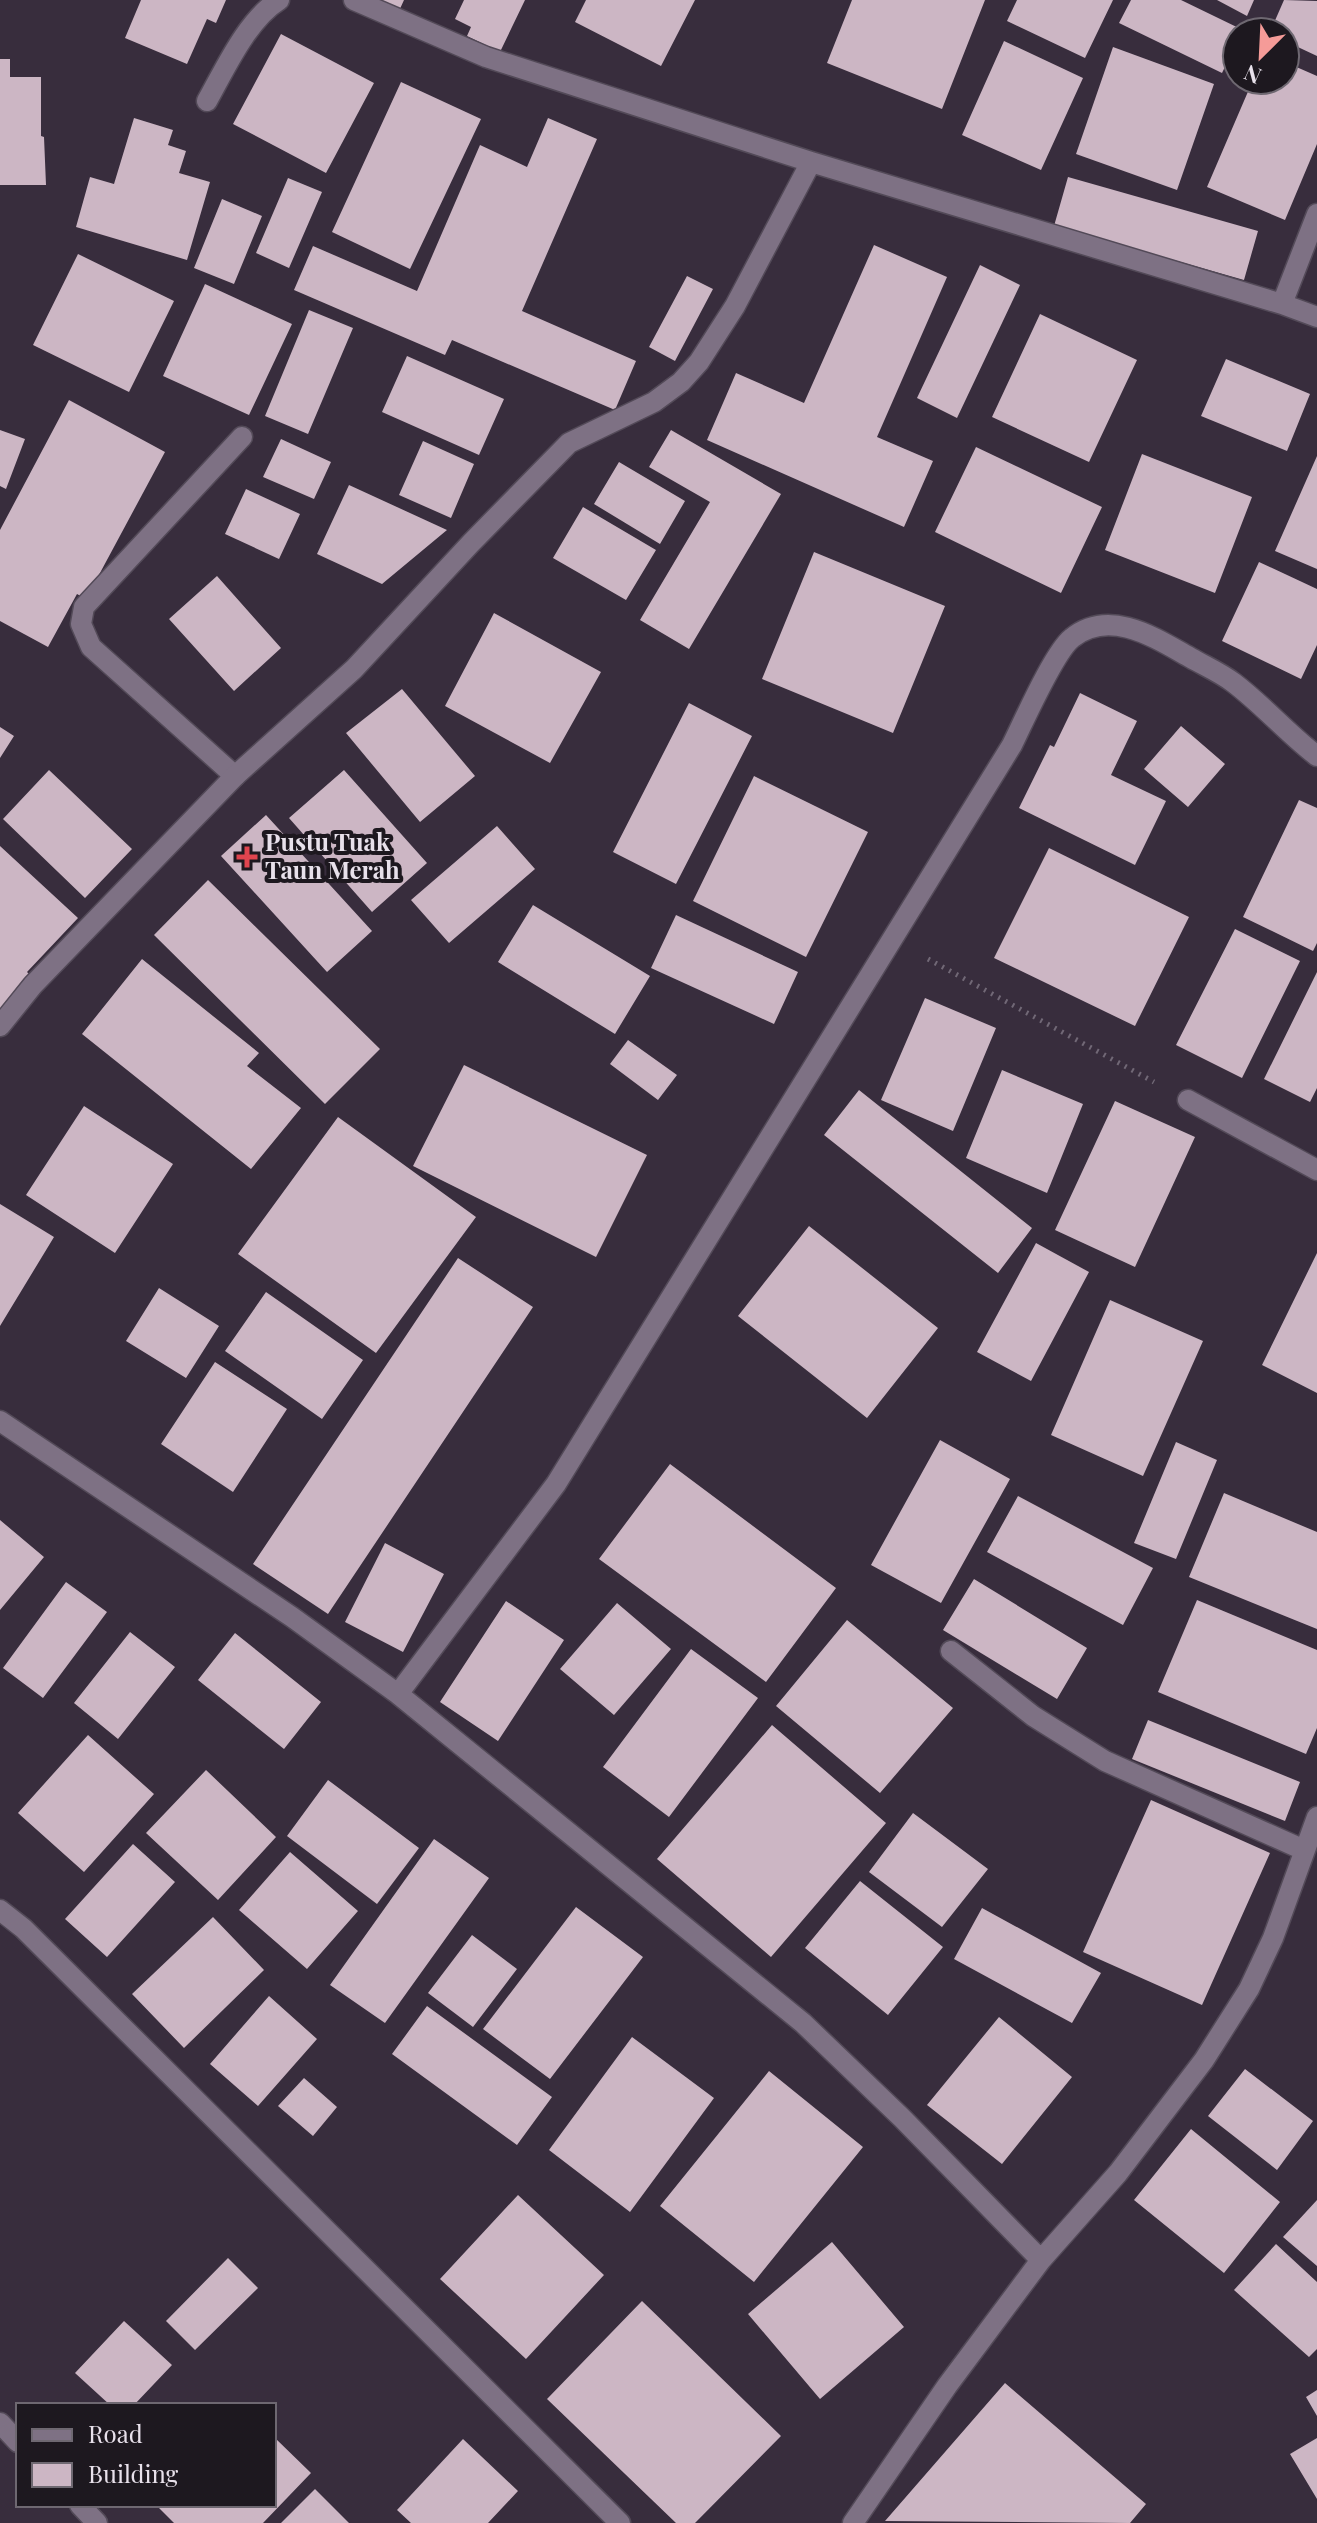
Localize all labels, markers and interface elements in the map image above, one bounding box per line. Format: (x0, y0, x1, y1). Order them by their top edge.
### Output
north arrow (1221, 16, 1301, 96)
text: N (1239, 58, 1266, 92)
place label: Pustu Tuak Taun Merah (265, 825, 400, 885)
marker: Pustu Tuak Taun Merah (236, 846, 258, 868)
legend (16, 2403, 276, 2507)
text: Road (88, 2417, 143, 2449)
text: Building (88, 2457, 179, 2489)

